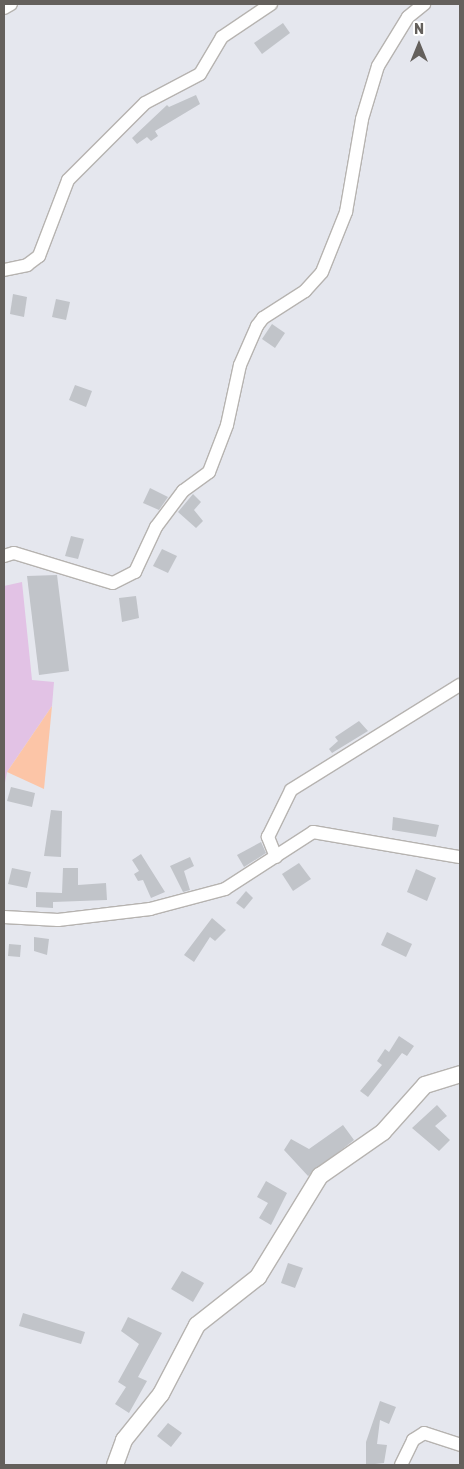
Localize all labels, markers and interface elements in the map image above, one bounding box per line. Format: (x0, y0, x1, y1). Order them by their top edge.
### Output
north arrow (394, 20, 444, 70)
text: N (414, 21, 424, 38)

